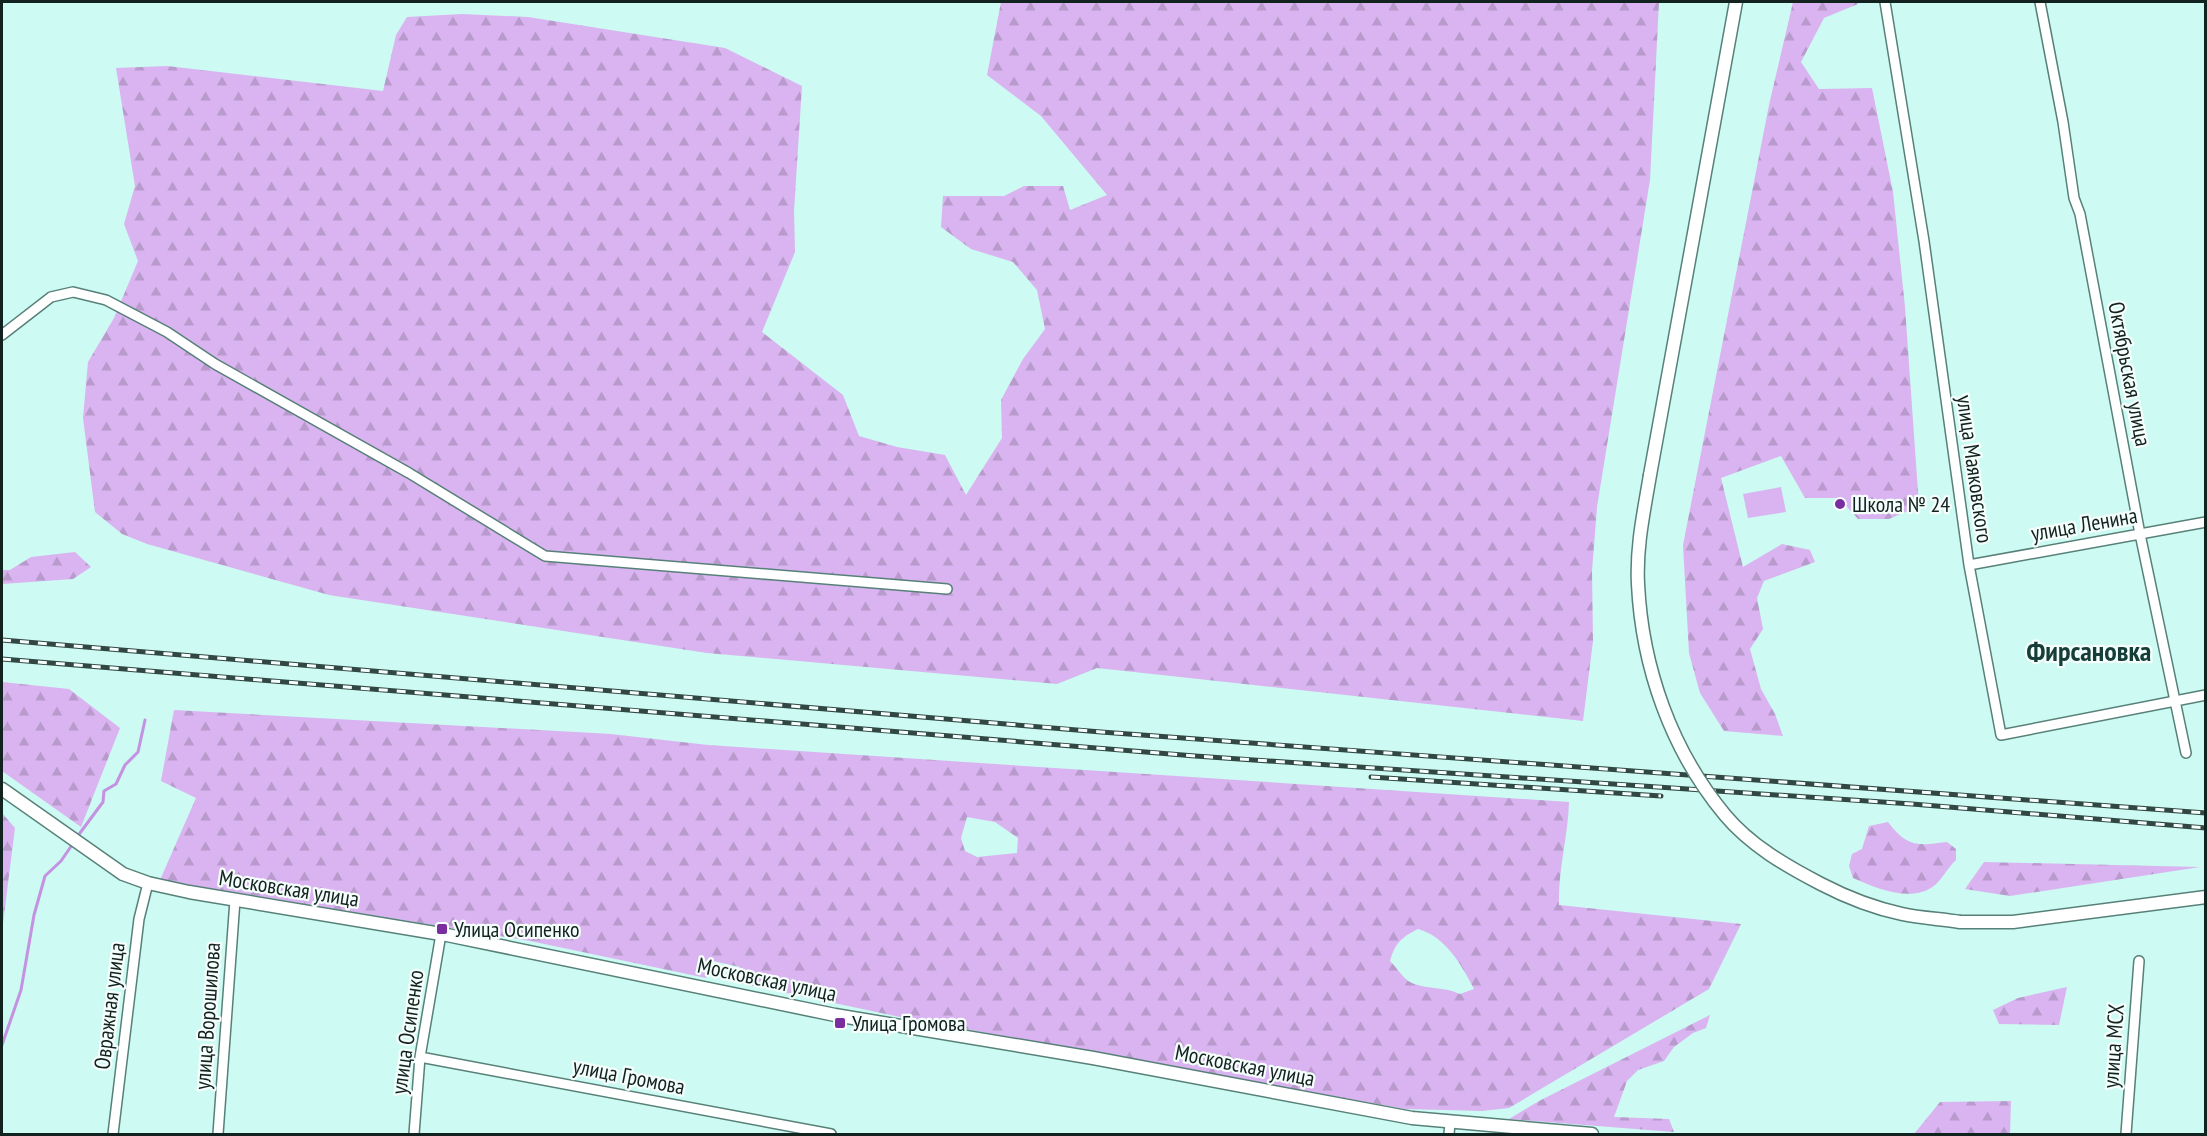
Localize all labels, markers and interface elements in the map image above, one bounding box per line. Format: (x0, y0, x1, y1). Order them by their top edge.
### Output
street label: Октябрьская улица (2102, 299, 2158, 449)
street label: улица Маяковского (1951, 393, 1999, 545)
place label: Школа № 24 (1852, 490, 1950, 518)
marker: Школа № 24 (1833, 497, 1847, 511)
street label: улица Ленина (2029, 501, 2139, 547)
district label: Фирсановка (2027, 632, 2151, 669)
street label: Московская улица (217, 863, 361, 913)
place label: Улица Осипенко (454, 915, 580, 943)
marker: Улица Осипенко (435, 922, 449, 936)
street label: Овражная улица (87, 941, 131, 1071)
street label: улица Ворошилова (188, 941, 226, 1091)
street label: Московская улица (695, 951, 839, 1007)
street label: улица Осипенко (384, 968, 430, 1096)
street label: улица МСХ (2096, 1003, 2130, 1089)
place label: Улица Громова (852, 1009, 966, 1037)
marker: Улица Громова (833, 1016, 847, 1030)
street label: Московская улица (1173, 1038, 1317, 1092)
street label: улица Громова (571, 1051, 687, 1101)

